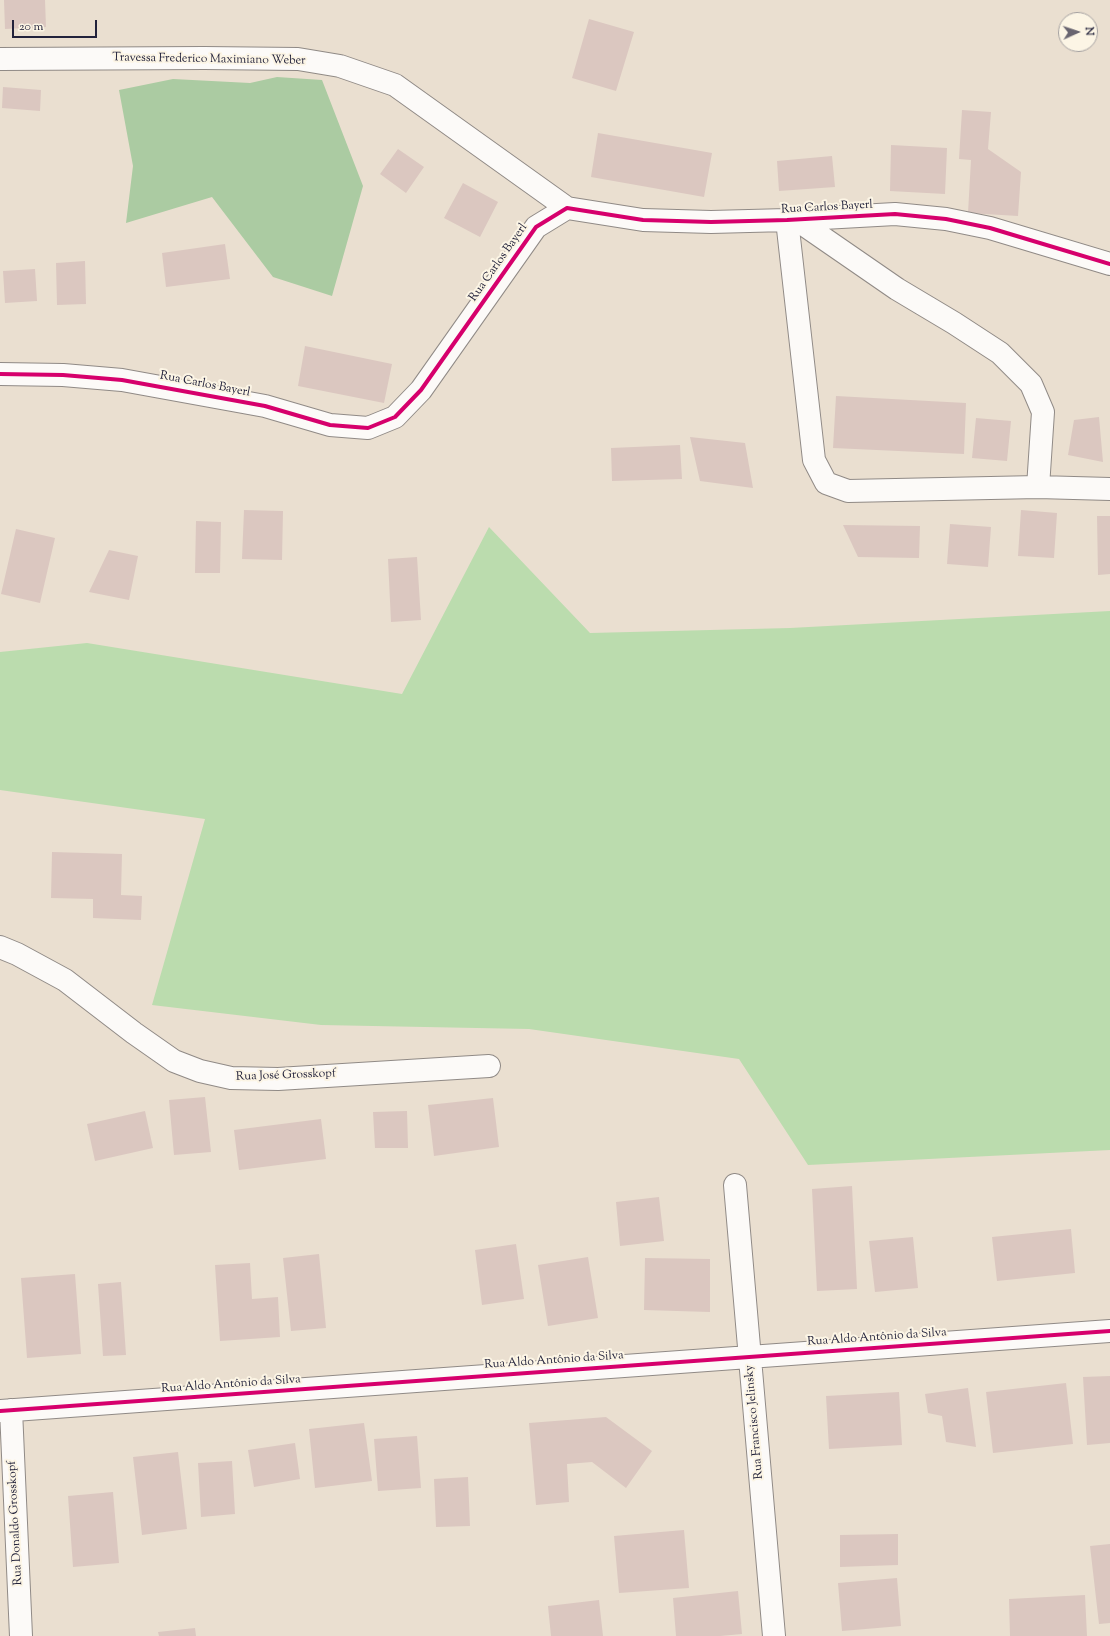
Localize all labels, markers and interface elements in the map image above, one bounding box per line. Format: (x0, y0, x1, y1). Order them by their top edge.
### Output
scale bar (14, 12, 99, 38)
north arrow (1058, 12, 1098, 52)
text: 20 m (19, 18, 43, 36)
text: N (1081, 27, 1097, 36)
street label: Travessa Frederico Maximiano Weber (112, 51, 306, 69)
street label: Rua Carlos Bayerl (781, 198, 873, 218)
street label: Rua Carlos Bayerl (467, 221, 531, 305)
street label: Rua Carlos Bayerl (159, 369, 251, 401)
street label: Rua José Grosskopf (236, 1067, 336, 1085)
street label: Rua Aldo Antônio da Silva (807, 1326, 947, 1350)
street label: Rua Aldo Antônio da Silva (484, 1349, 624, 1373)
street label: Rua Francisco Jelinsky (743, 1364, 767, 1480)
street label: Rua Aldo Antônio da Silva (161, 1373, 301, 1397)
street label: Rua Donaldo Grosskopf (6, 1460, 26, 1586)

